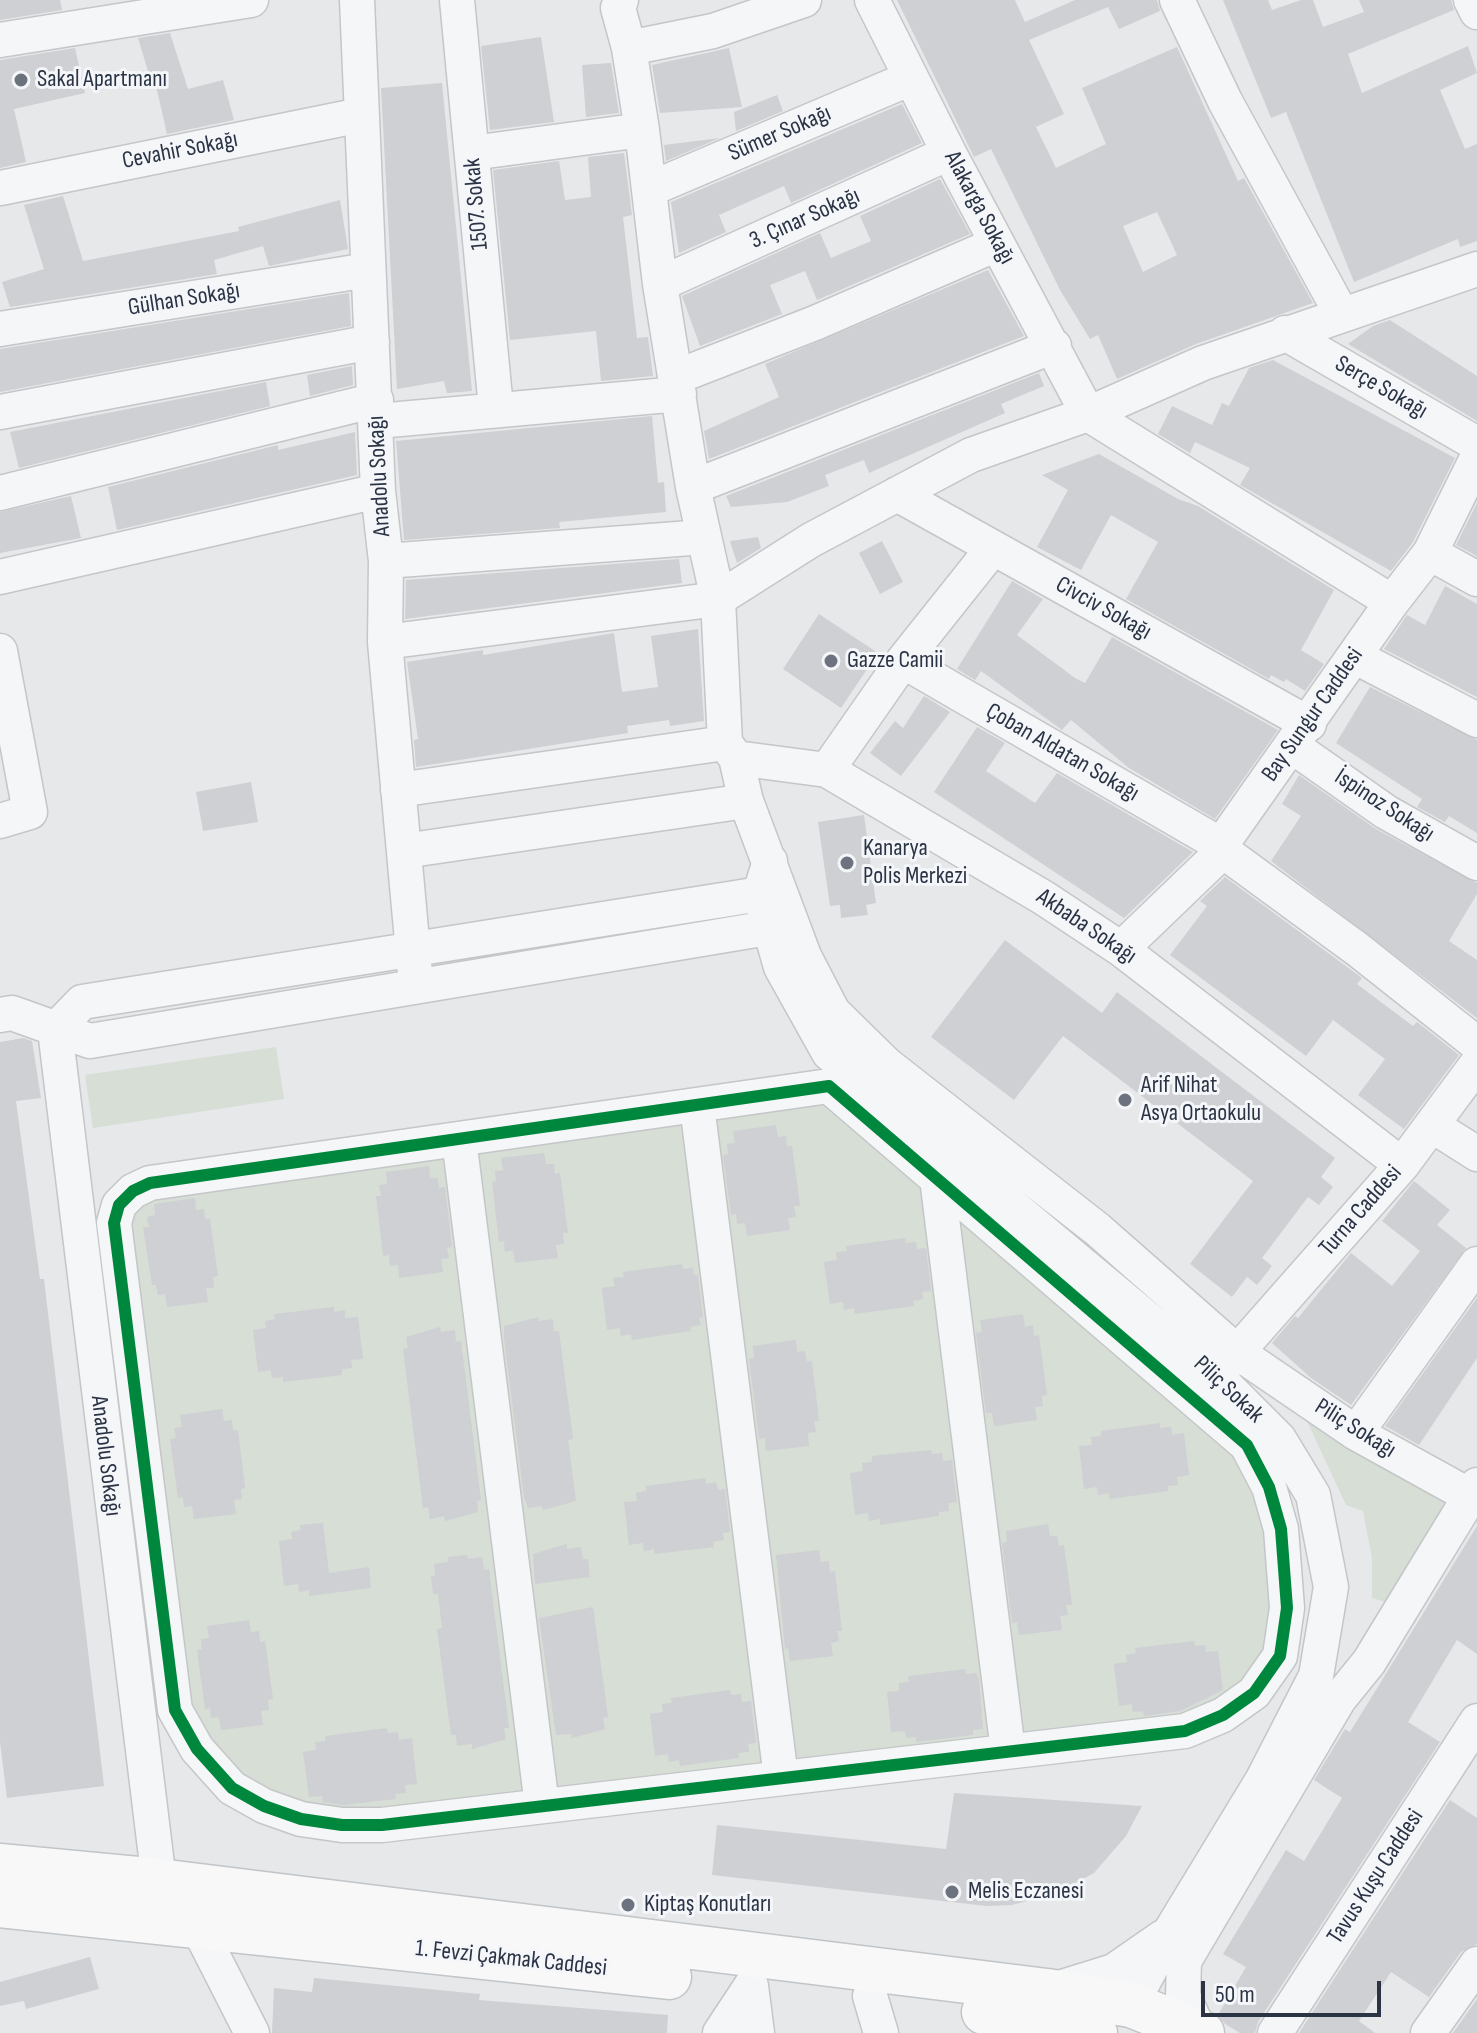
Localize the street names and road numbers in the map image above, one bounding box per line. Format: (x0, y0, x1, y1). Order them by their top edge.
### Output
street label: Sümer Sokağı (724, 99, 836, 169)
street label: Cevahir Sokağı (120, 126, 240, 176)
street label: Alakarga Sokağı (937, 147, 1021, 269)
street label: 1507. Sokak (459, 157, 495, 251)
street label: 3. Çınar Sokağı (746, 182, 864, 256)
street label: Gülhan Sokağı (126, 277, 242, 323)
street label: Serçe Sokağı (1330, 350, 1432, 426)
street label: Anadolu Sokağı (362, 415, 398, 537)
street label: Civciv Sokağı (1050, 571, 1156, 647)
street label: Bay Sungur Caddesi (1256, 642, 1370, 788)
street label: Çoban Aldatan Sokağı (980, 697, 1144, 809)
street label: İspinoz Sokağı (1329, 763, 1439, 849)
street label: Akbaba Sokağı (1030, 883, 1142, 971)
street label: Turna Caddesi (1314, 1159, 1408, 1263)
street label: Piliç Sokak (1187, 1350, 1269, 1430)
street label: Piliç Sokağı (1309, 1393, 1401, 1465)
street label: Anadolu Sokağı (83, 1394, 127, 1518)
street label: Tavus Kuşu Caddesi (1322, 1804, 1430, 1950)
street label: 1. Fevzi Çakmak Caddesi (414, 1935, 608, 1983)

